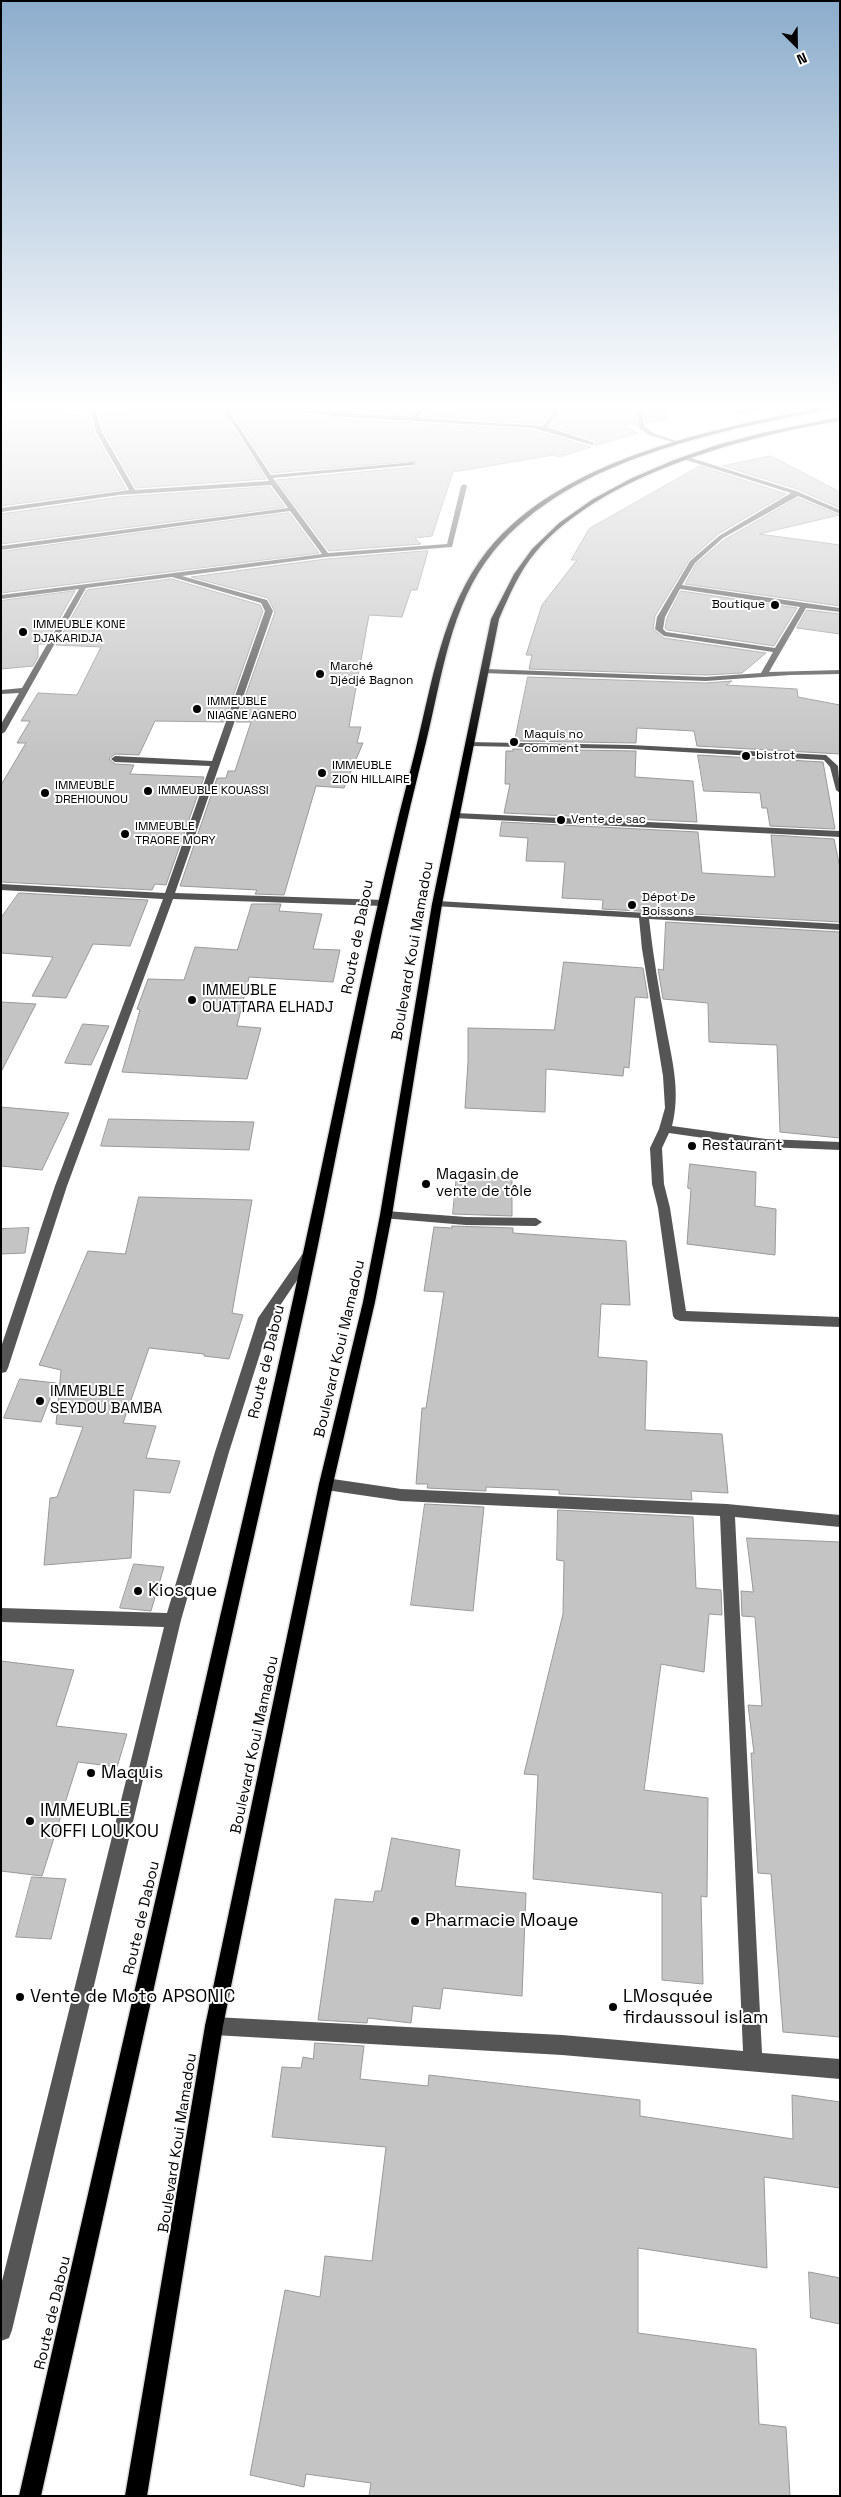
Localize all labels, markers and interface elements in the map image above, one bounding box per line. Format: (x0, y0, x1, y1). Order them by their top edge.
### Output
north arrow (771, 20, 821, 70)
text: N (794, 49, 810, 69)
place label: Boutique (712, 598, 765, 612)
marker: Boutique (769, 599, 781, 611)
place label: IMMEUBLE KONE DJAKARIDJA (33, 618, 125, 646)
marker: IMMEUBLE KONE DJAKARIDJA (17, 626, 29, 638)
place label: Marché Djédjé Bagnon (330, 660, 413, 688)
marker: Marché Djédjé Bagnon (314, 668, 326, 680)
place label: IMMEUBLE NIAGNE AGNERO (207, 695, 297, 723)
marker: IMMEUBLE NIAGNE AGNERO (191, 703, 203, 715)
place label: Maquis no comment (524, 728, 583, 756)
marker: Maquis no comment (508, 736, 520, 748)
place label: bistrot (756, 749, 795, 763)
marker: bistrot (740, 750, 752, 762)
place label: IMMEUBLE ZION HILLAIRE (332, 759, 410, 787)
marker: IMMEUBLE ZION HILLAIRE (316, 767, 328, 779)
place label: IMMEUBLE DREHIOUNOU (55, 779, 128, 807)
place label: IMMEUBLE KOUASSI (158, 784, 269, 798)
marker: IMMEUBLE KOUASSI (142, 785, 154, 797)
marker: IMMEUBLE DREHIOUNOU (39, 787, 51, 799)
place label: Vente de sac (571, 813, 646, 827)
marker: Vente de sac (555, 814, 567, 826)
place label: IMMEUBLE TRAORE MORY (135, 820, 216, 848)
marker: IMMEUBLE TRAORE MORY (119, 828, 131, 840)
street label: Boulevard Koui Mamadou (388, 860, 438, 1042)
street label: Route de Dabou (338, 878, 378, 996)
place label: Dépot De Boissons (642, 891, 696, 919)
marker: Dépot De Boissons (626, 899, 638, 911)
place label: IMMEUBLE OUATTARA ELHADJ (202, 982, 334, 1017)
marker: IMMEUBLE OUATTARA ELHADJ (186, 994, 198, 1006)
place label: Restaurant (702, 1137, 782, 1155)
marker: Restaurant (686, 1140, 698, 1152)
place label: Magasin de vente de tôle (436, 1166, 532, 1201)
marker: Magasin de vente de tôle (420, 1178, 432, 1190)
street label: Boulevard Koui Mamadou (311, 1258, 369, 1440)
street label: Route de Dabou (245, 1303, 289, 1421)
place label: IMMEUBLE SEYDOU BAMBA (50, 1383, 162, 1418)
marker: IMMEUBLE SEYDOU BAMBA (34, 1395, 46, 1407)
place label: Kiosque (148, 1580, 217, 1602)
marker: Kiosque (132, 1585, 144, 1597)
street label: Boulevard Koui Mamadou (227, 1654, 283, 1836)
place label: Maquis (101, 1762, 163, 1784)
marker: Maquis (85, 1767, 97, 1779)
place label: IMMEUBLE KOFFI LOUKOU (40, 1800, 159, 1842)
marker: IMMEUBLE KOFFI LOUKOU (24, 1815, 36, 1827)
street label: Route de Dabou (120, 1859, 164, 1977)
place label: Pharmacie Moaye (425, 1910, 579, 1932)
marker: Pharmacie Moaye (409, 1915, 421, 1927)
place label: Vente de Moto APSONIC (30, 1986, 235, 2008)
place label: LMosquée firdaussoul islam (623, 1986, 768, 2028)
marker: Vente de Moto APSONIC (14, 1991, 26, 2003)
marker: LMosquée firdaussoul islam (607, 2001, 619, 2013)
street label: Boulevard Koui Mamadou (155, 2052, 201, 2234)
street label: Route de Dabou (31, 2254, 75, 2372)

